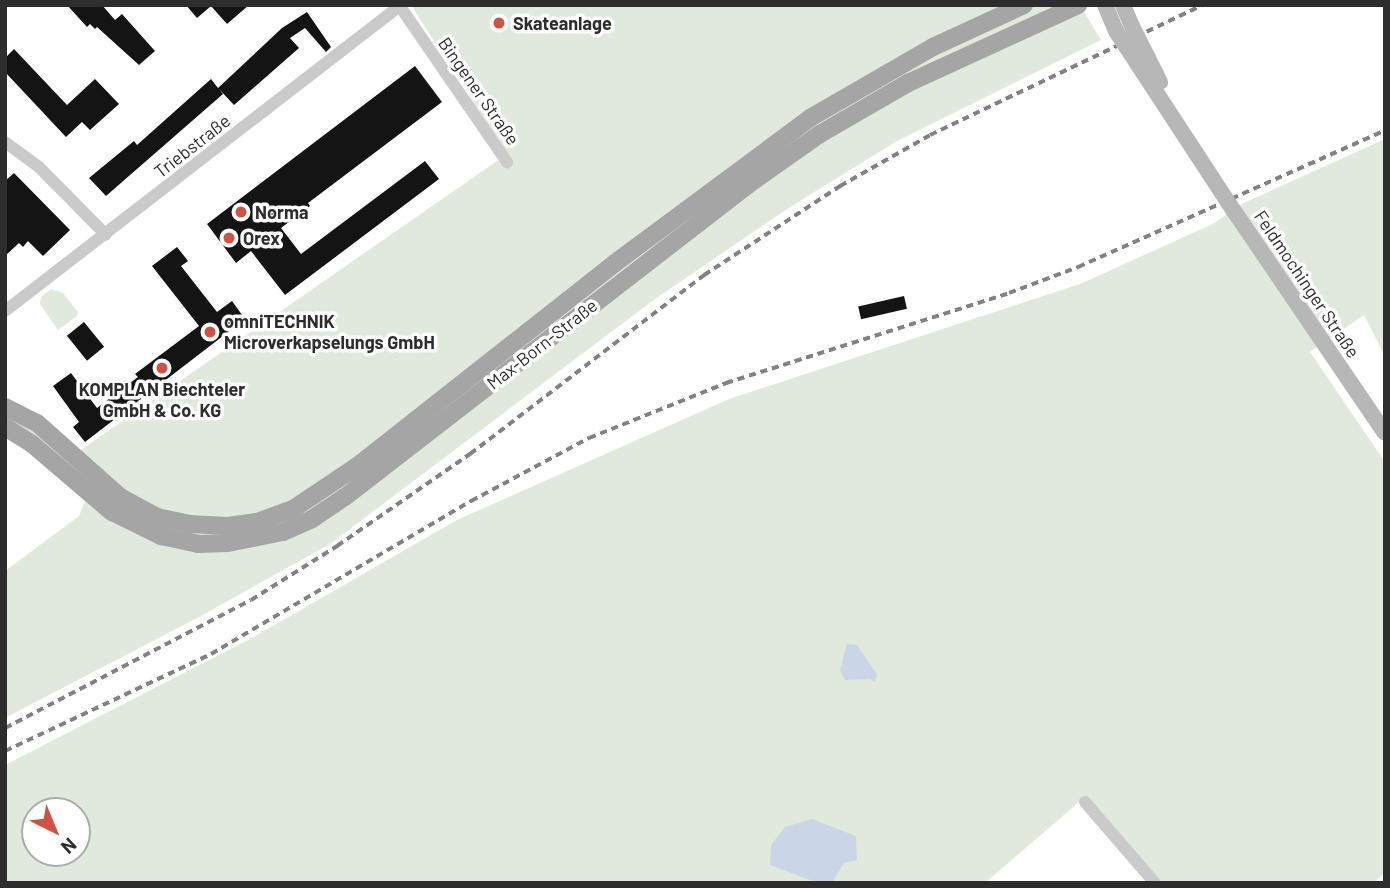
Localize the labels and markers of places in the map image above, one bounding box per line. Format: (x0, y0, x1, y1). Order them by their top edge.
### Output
place label: Skateanlage (513, 12, 612, 34)
marker: Skateanlage (491, 15, 507, 31)
place label: Norma (255, 201, 308, 223)
marker: Norma (233, 204, 249, 220)
place label: Orex (243, 227, 280, 249)
marker: Orex (221, 230, 237, 246)
place label: omniTECHNIK Microverkapselungs GmbH (224, 311, 435, 354)
marker: omniTECHNIK Microverkapselungs GmbH (202, 324, 218, 340)
marker: KOMPLAN Biechteler GmbH & Co. KG (154, 360, 170, 376)
place label: KOMPLAN Biechteler GmbH & Co. KG (79, 379, 245, 422)

